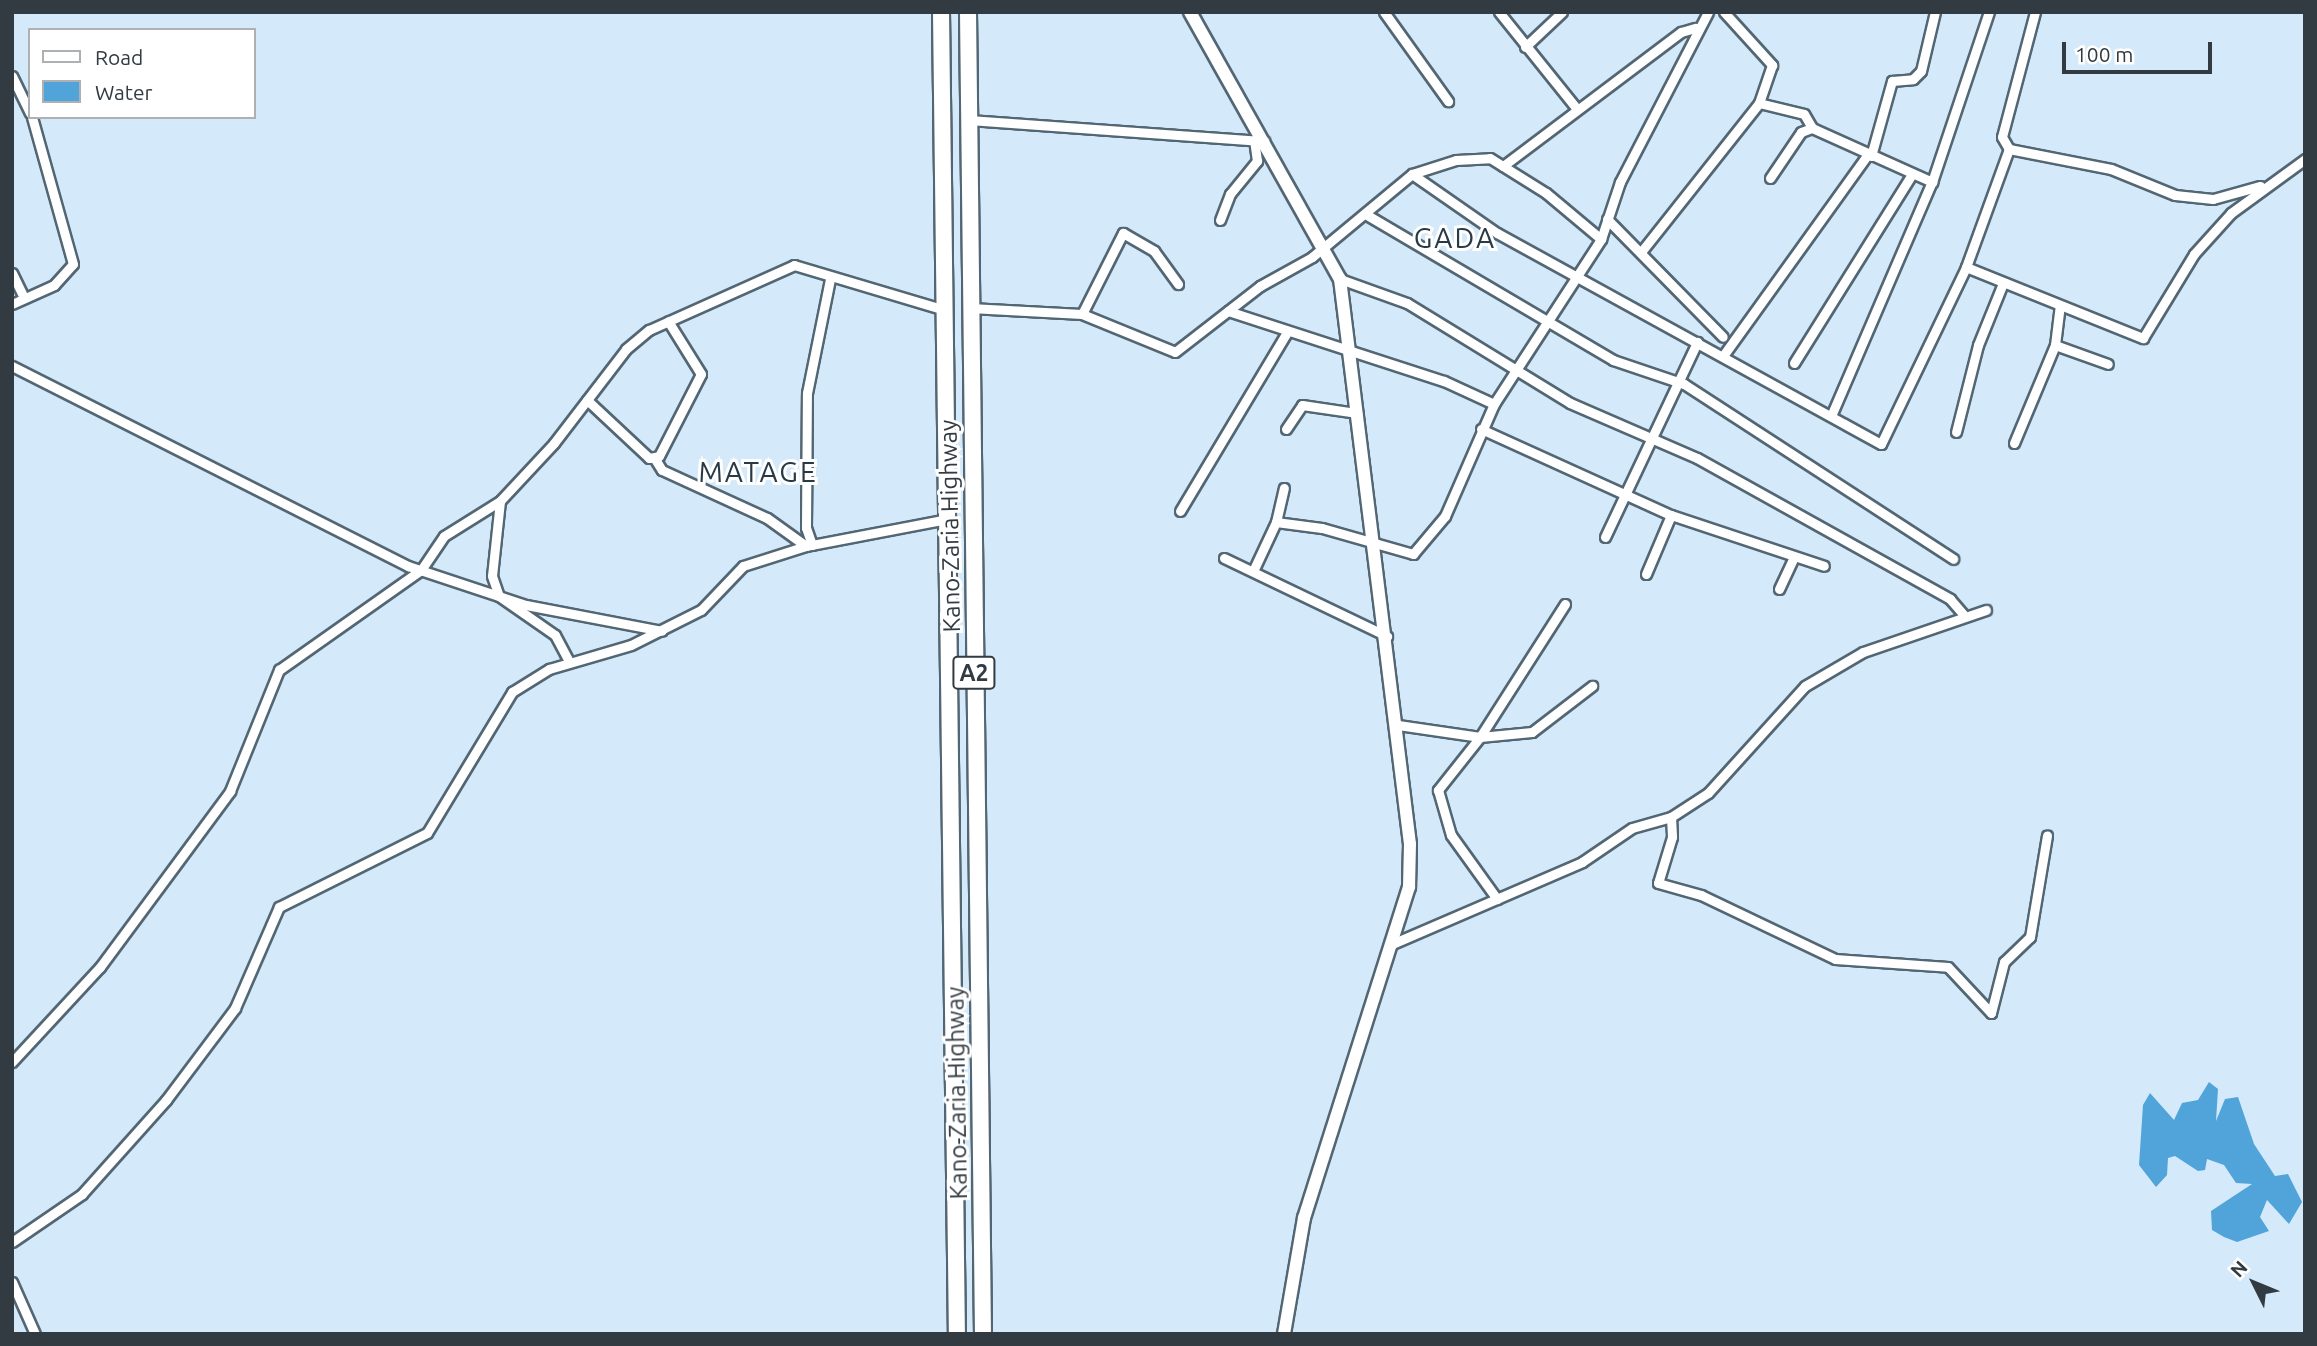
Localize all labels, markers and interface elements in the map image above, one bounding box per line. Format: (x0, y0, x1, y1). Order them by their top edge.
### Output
legend (28, 28, 256, 119)
scale bar (2065, 28, 2216, 72)
text: 100 m (2075, 42, 2133, 66)
text: Road (95, 45, 143, 69)
text: Water (95, 80, 153, 104)
district label: GADA (1414, 221, 1496, 255)
street label: Kano-Zaria Highway (934, 419, 966, 633)
district label: MATAGE (699, 455, 817, 489)
road number: A2 (951, 653, 997, 692)
street label: Kano-Zaria Highway (941, 986, 973, 1200)
north arrow (2219, 1248, 2289, 1318)
text: N (2226, 1256, 2252, 1281)

